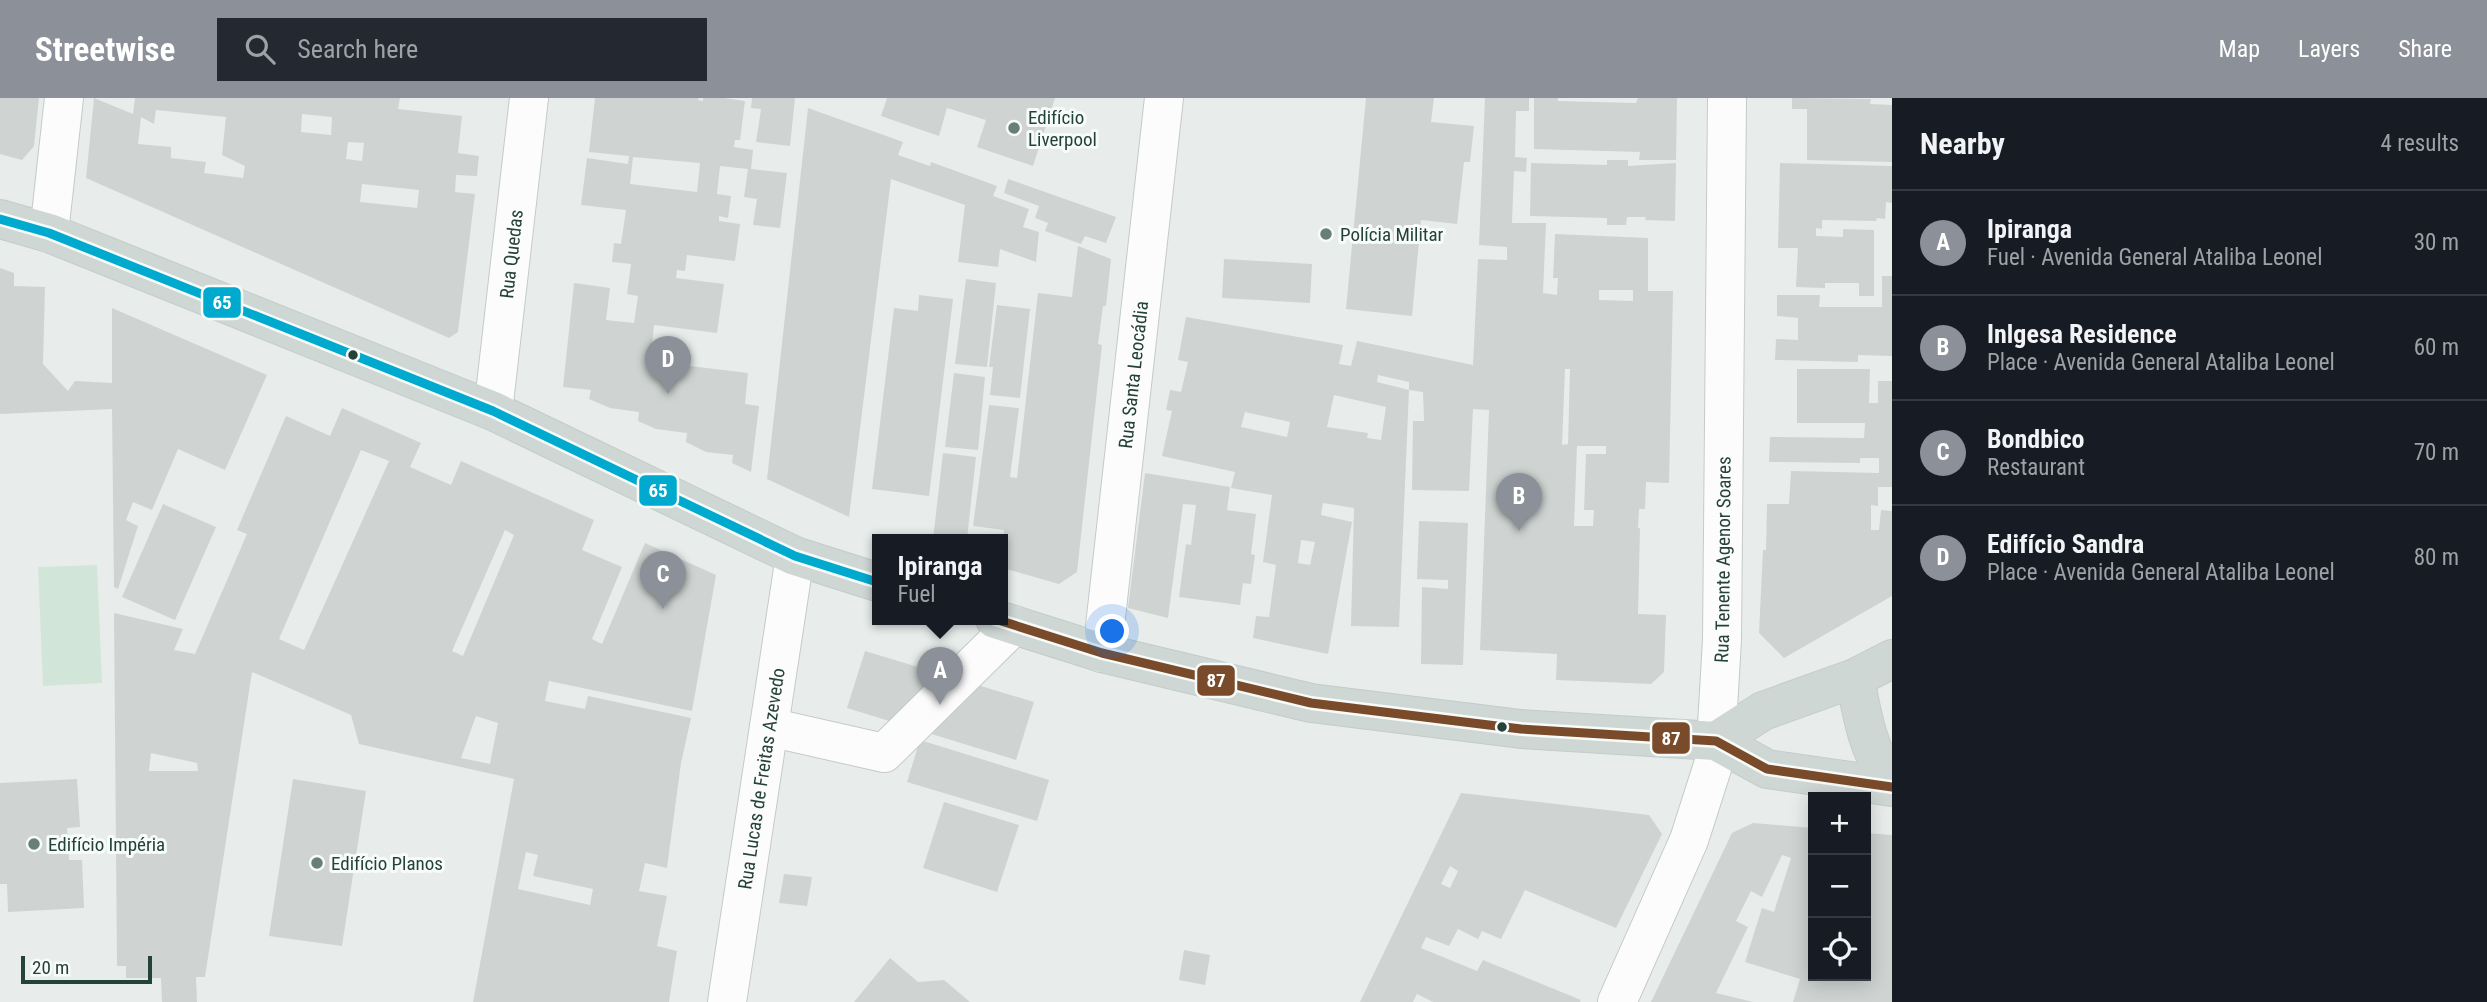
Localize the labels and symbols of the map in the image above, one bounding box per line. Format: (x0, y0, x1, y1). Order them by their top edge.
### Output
place label: Edifício Liverpool (1028, 106, 1097, 151)
marker: Edifício Liverpool (1006, 120, 1022, 136)
street label: Rua Quedas (495, 208, 528, 300)
place label: Polícia Militar (1340, 223, 1444, 246)
marker: Polícia Militar (1318, 226, 1334, 242)
line badge: 65 (202, 286, 242, 319)
text: 65 (212, 291, 232, 314)
street label: Rua Santa Leocádia (1114, 300, 1153, 450)
pin: D (645, 336, 691, 394)
unlabelled marker (346, 348, 360, 362)
street label: Rua Tenente Agenor Soares (1710, 456, 1736, 663)
pin: B (1496, 473, 1542, 531)
line badge: 65 (638, 474, 678, 507)
text: 65 (648, 479, 668, 502)
pin: C (640, 551, 686, 609)
your location (1095, 614, 1129, 648)
pin: A (917, 647, 963, 705)
line badge: 87 (1196, 664, 1236, 697)
street label: Rua Lucas de Freitas Azevedo (733, 666, 790, 891)
text: 87 (1206, 669, 1226, 692)
unlabelled marker (1495, 720, 1509, 734)
line badge: 87 (1651, 721, 1691, 755)
text: 87 (1661, 727, 1681, 750)
place label: Edifício Impéria (48, 833, 165, 856)
marker: Edifício Impéria (26, 836, 42, 852)
place label: Edifício Planos (331, 852, 443, 875)
marker: Edifício Planos (309, 855, 325, 871)
scale bar (21, 953, 152, 985)

